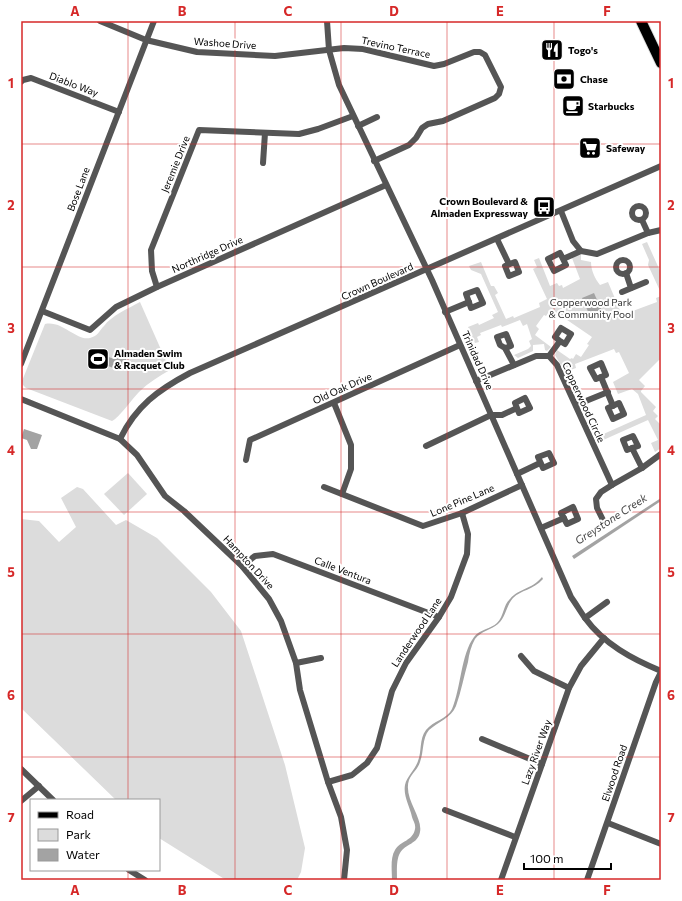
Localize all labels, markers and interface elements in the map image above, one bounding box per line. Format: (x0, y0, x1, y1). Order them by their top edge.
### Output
text: A (70, 3, 80, 19)
text: B (178, 3, 187, 19)
text: C (284, 3, 293, 19)
text: D (389, 3, 399, 19)
text: E (496, 3, 504, 19)
text: F (603, 3, 611, 19)
street label: Trevino Terrace (360, 34, 432, 60)
street label: Washoe Drive (193, 35, 257, 51)
restaurant icon: Togo's (539, 37, 565, 63)
place label: Togo's (568, 44, 598, 56)
bank icon: Chase (551, 66, 577, 92)
street label: Diablo Way (48, 69, 100, 99)
place label: Chase (580, 73, 608, 85)
text: 1 (8, 75, 14, 91)
text: 1 (668, 75, 674, 91)
cafe icon: Starbucks (560, 93, 586, 119)
place label: Starbucks (588, 100, 635, 112)
street label: Jeremie Drive (158, 134, 192, 194)
supermarket icon: Safeway (577, 135, 603, 161)
place label: Safeway (606, 142, 646, 154)
street label: Bose Lane (64, 165, 92, 213)
bus stop icon: Crown Boulevard & Almaden Expressway (531, 194, 557, 220)
place label: Crown Boulevard & Almaden Expressway (430, 195, 528, 219)
text: 2 (7, 197, 15, 213)
text: 2 (667, 197, 675, 213)
street label: Northridge Drive (170, 233, 244, 275)
street label: Crown Boulevard (339, 260, 415, 302)
park label: Copperwood Park & Community Pool (548, 296, 634, 320)
text: 3 (7, 320, 15, 336)
text: 3 (667, 320, 675, 336)
street label: Trinidad Drive (460, 329, 496, 391)
sports icon: Almaden Swim & Racquet Club (85, 346, 111, 372)
place label: Almaden Swim & Racquet Club (114, 347, 185, 371)
street label: Copperwood Circle (560, 360, 608, 444)
street label: Old Oak Drive (311, 370, 373, 406)
text: 4 (7, 442, 15, 458)
text: 4 (667, 442, 675, 458)
street label: Lone Pine Lane (428, 481, 496, 519)
water label: Greystone Creek (572, 490, 650, 547)
street label: Hampton Drive (221, 533, 277, 591)
street label: Calle Ventura (313, 554, 373, 586)
text: 5 (7, 564, 15, 580)
text: 5 (667, 564, 675, 580)
street label: Landerwood Lane (388, 595, 444, 669)
text: 6 (7, 687, 15, 703)
text: 6 (667, 687, 675, 703)
street label: Lazy River Way (519, 718, 553, 786)
street label: Elwood Road (599, 743, 629, 803)
legend (30, 799, 160, 871)
text: Road (66, 807, 94, 821)
text: 7 (7, 809, 15, 825)
text: 7 (667, 809, 675, 825)
text: Park (66, 827, 92, 841)
scale bar (524, 845, 611, 871)
text: Water (66, 847, 100, 861)
text: 100 m (530, 851, 564, 865)
text: A (70, 882, 80, 898)
text: B (178, 882, 187, 898)
text: C (284, 882, 293, 898)
text: D (389, 882, 399, 898)
text: E (496, 882, 504, 898)
text: F (603, 882, 611, 898)

